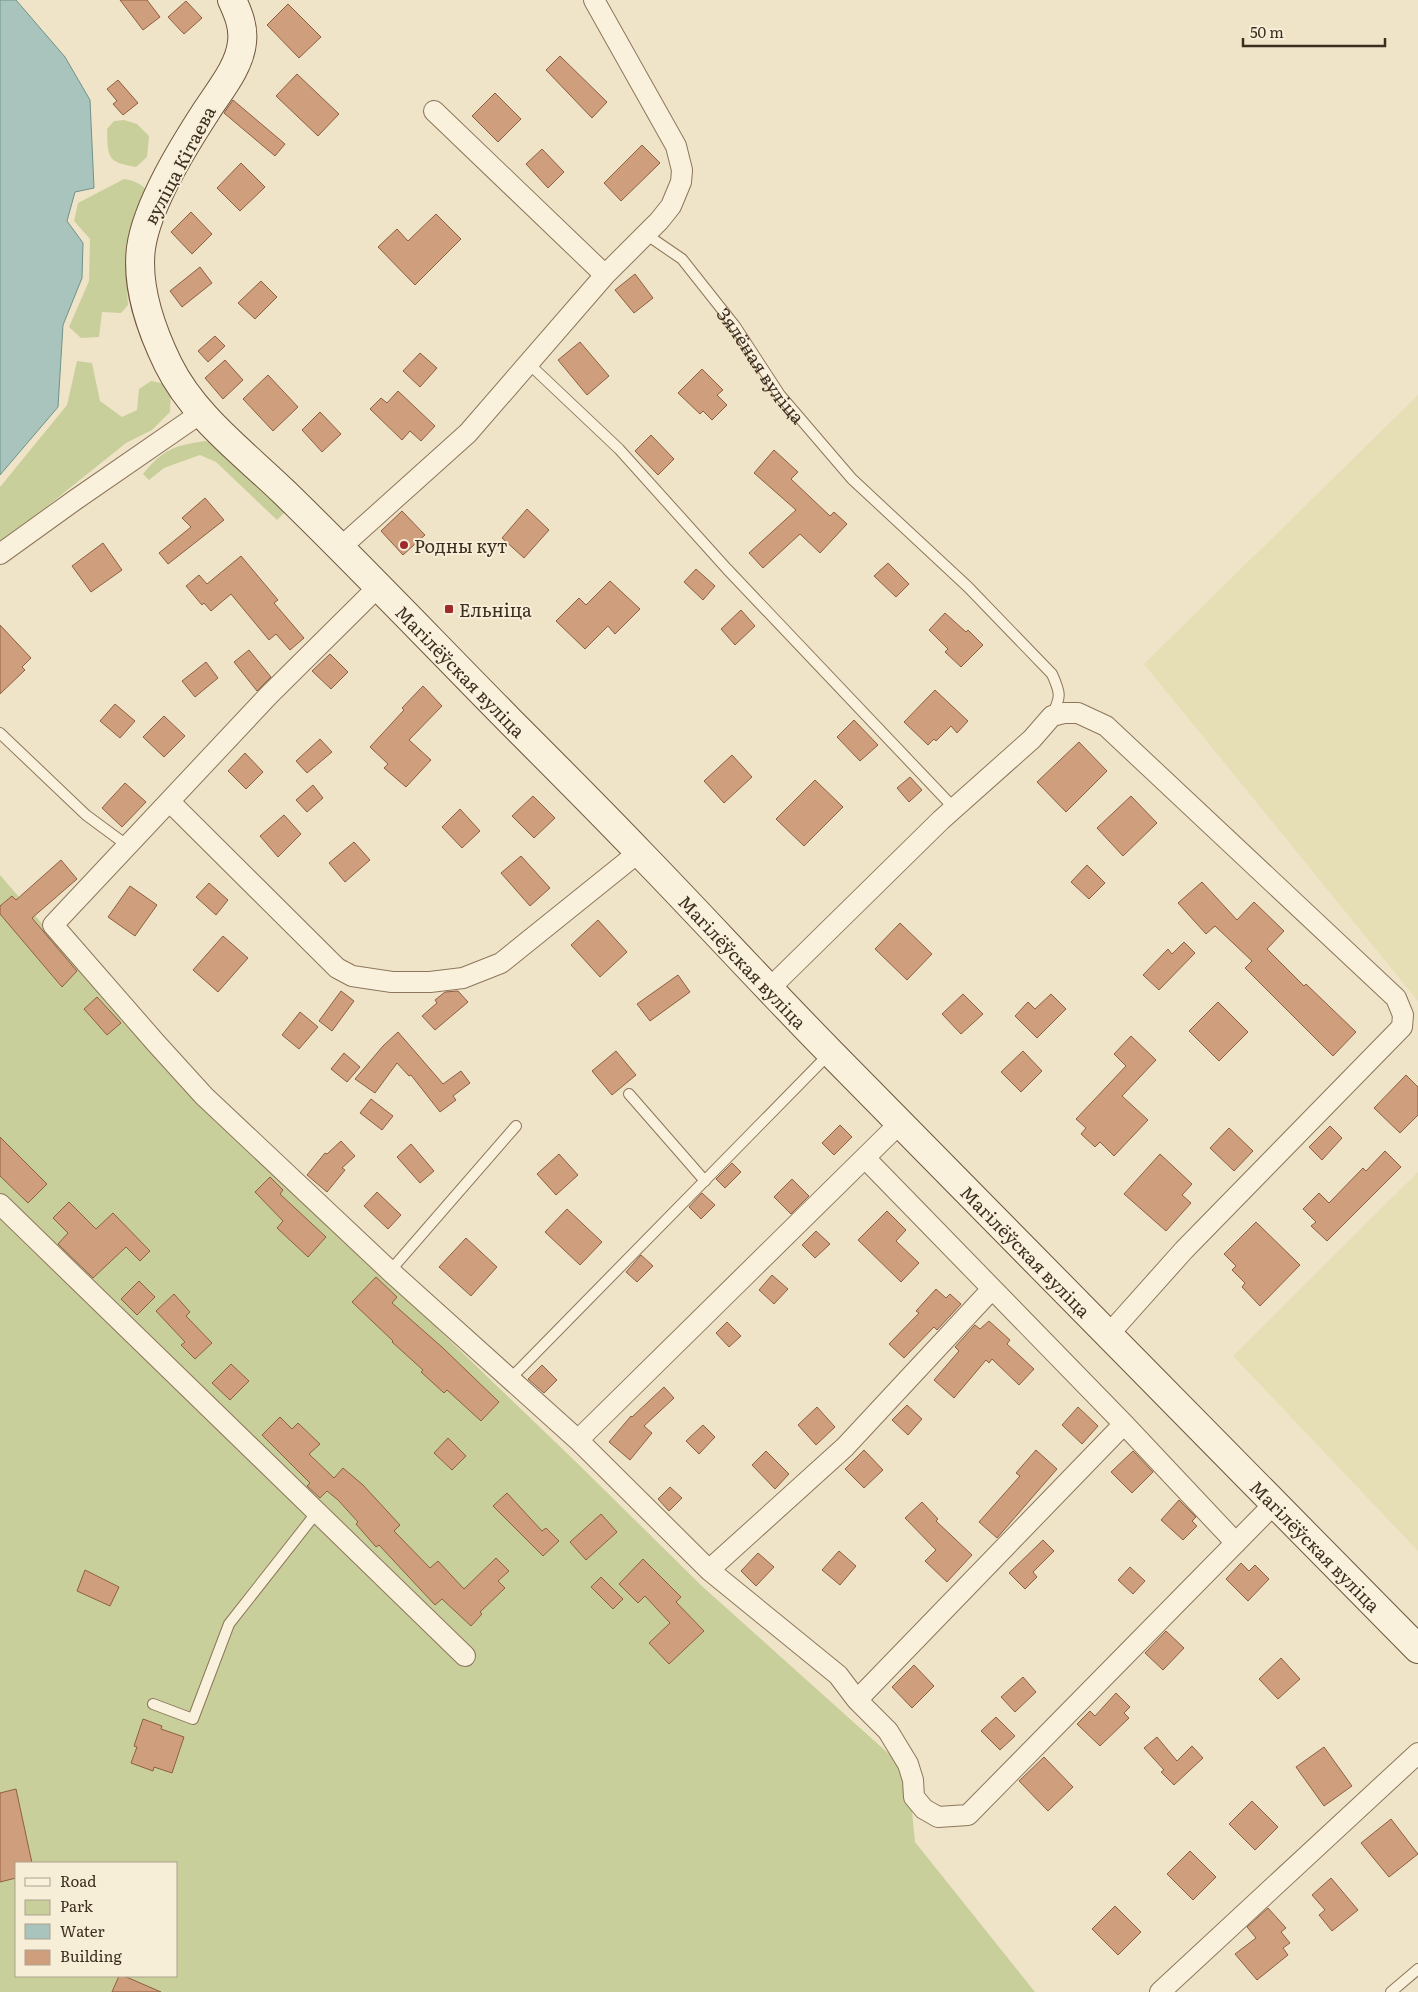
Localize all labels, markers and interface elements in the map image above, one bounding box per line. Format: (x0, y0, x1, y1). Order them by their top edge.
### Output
scale bar (1243, 15, 1386, 47)
text: 50 m (1250, 20, 1284, 43)
street label: вуліца Кітаева (136, 101, 222, 229)
street label: Зялёная вуліца (711, 301, 812, 429)
place label: Родны кут (414, 532, 507, 559)
marker: Родны кут (398, 539, 410, 551)
place label: Ельніца (459, 596, 532, 623)
street label: Магілёўская вуліца (390, 598, 532, 743)
marker: Ельніца (443, 603, 455, 615)
street label: Магілёўская вуліца (673, 888, 814, 1035)
street label: Магілёўская вуліца (955, 1179, 1098, 1323)
street label: Магілёўская вуліца (1244, 1473, 1387, 1618)
legend (15, 1862, 178, 1977)
text: Road (60, 1869, 96, 1892)
text: Park (60, 1894, 94, 1917)
text: Water (60, 1919, 105, 1942)
text: Building (60, 1944, 122, 1967)

